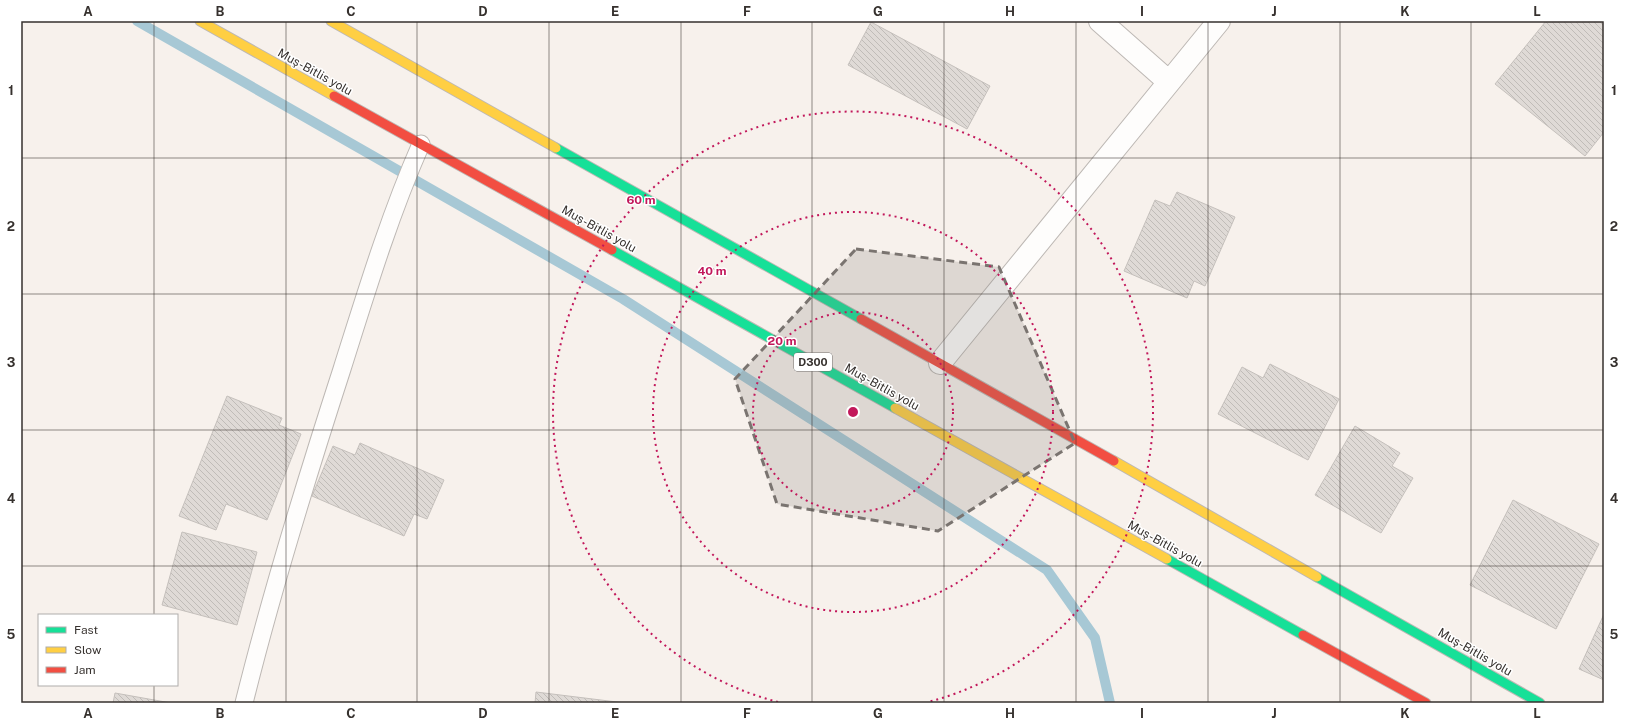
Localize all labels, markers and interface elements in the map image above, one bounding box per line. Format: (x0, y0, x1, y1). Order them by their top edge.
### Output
text: A (83, 4, 93, 19)
text: B (216, 4, 225, 19)
text: C (346, 4, 356, 19)
text: D (478, 4, 488, 19)
text: E (611, 4, 619, 19)
text: F (743, 4, 751, 19)
text: G (873, 4, 883, 19)
text: H (1005, 4, 1015, 19)
text: I (1140, 4, 1144, 19)
text: J (1271, 4, 1277, 19)
text: K (1400, 4, 1410, 19)
text: L (1533, 4, 1541, 19)
street label: Muş-Bitlis yolu (275, 46, 355, 98)
text: 1 (8, 83, 14, 98)
text: 1 (1611, 83, 1617, 98)
text: 60 m (626, 193, 656, 207)
street label: Muş-Bitlis yolu (559, 203, 639, 255)
text: 2 (7, 219, 15, 234)
text: 2 (1610, 219, 1618, 234)
text: 40 m (697, 264, 727, 278)
text: 20 m (768, 334, 797, 348)
road number: D300 (794, 353, 832, 371)
text: 3 (7, 355, 16, 370)
text: 3 (1610, 355, 1619, 370)
street label: Muş-Bitlis yolu (842, 361, 922, 413)
centre of rings (846, 405, 860, 419)
text: 4 (7, 491, 16, 506)
text: 4 (1610, 491, 1619, 506)
street label: Muş-Bitlis yolu (1125, 518, 1205, 570)
legend (38, 614, 178, 686)
text: Fast (74, 623, 99, 637)
street label: Muş-Bitlis yolu (1435, 625, 1515, 679)
text: 5 (7, 627, 16, 642)
text: 5 (1610, 627, 1619, 642)
text: Slow (74, 643, 102, 657)
text: Jam (74, 663, 96, 677)
text: A (83, 706, 93, 721)
text: B (216, 706, 225, 721)
text: C (346, 706, 356, 721)
text: D (478, 706, 488, 721)
text: E (611, 706, 619, 721)
text: F (743, 706, 751, 721)
text: G (873, 706, 883, 721)
text: H (1005, 706, 1015, 721)
text: I (1140, 706, 1144, 721)
text: J (1271, 706, 1277, 721)
text: K (1400, 706, 1410, 721)
text: L (1533, 706, 1541, 721)

